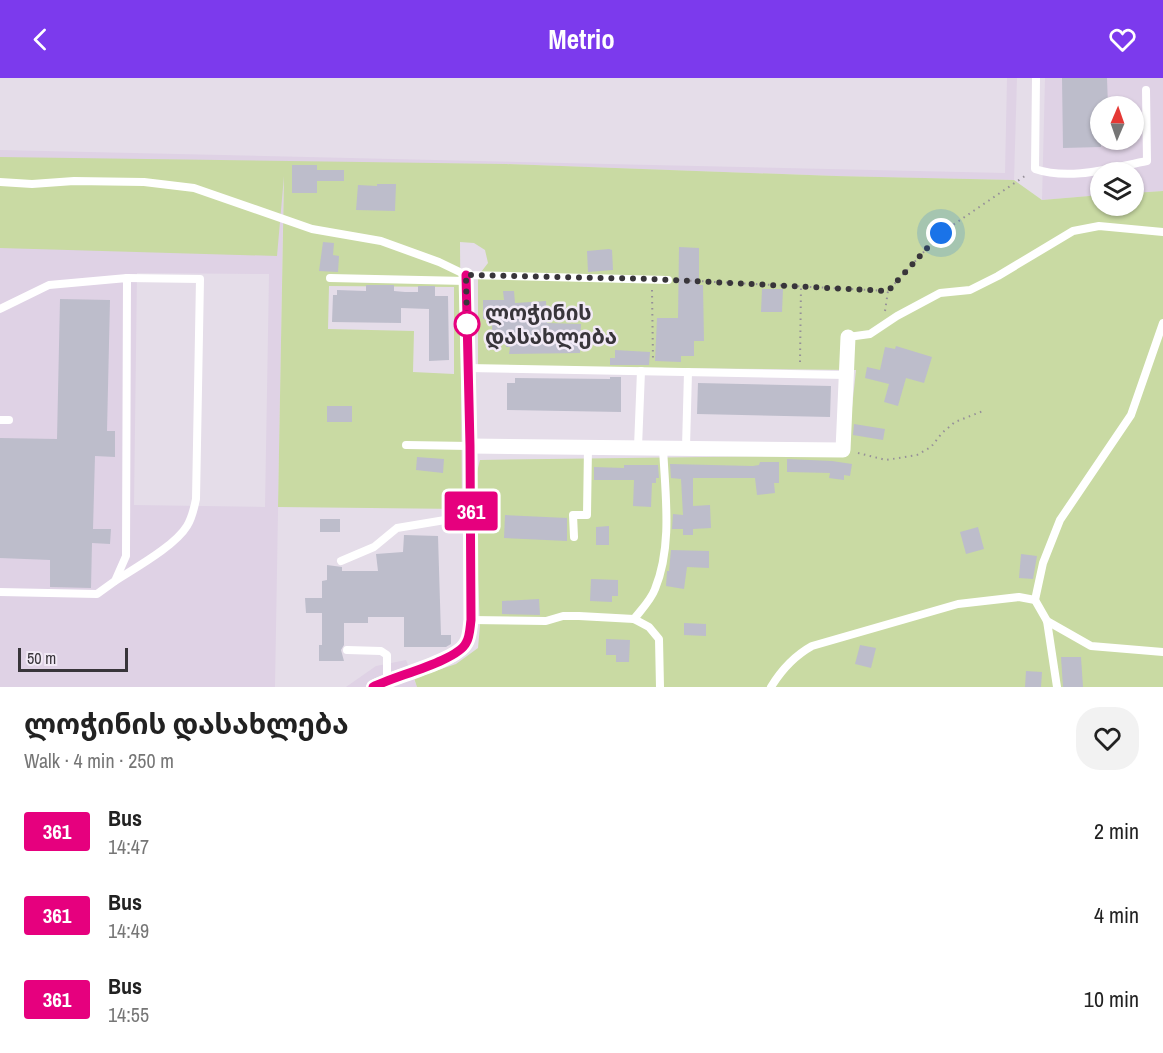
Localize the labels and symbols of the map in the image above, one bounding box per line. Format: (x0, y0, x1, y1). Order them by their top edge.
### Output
north arrow (1090, 96, 1144, 150)
your location (926, 218, 956, 248)
place label: ლოჭინის დასახლება (485, 298, 617, 351)
marker: ლოჭინის დასახლება (454, 311, 480, 337)
line badge: 361 (436, 492, 506, 530)
scale bar (18, 645, 128, 672)

